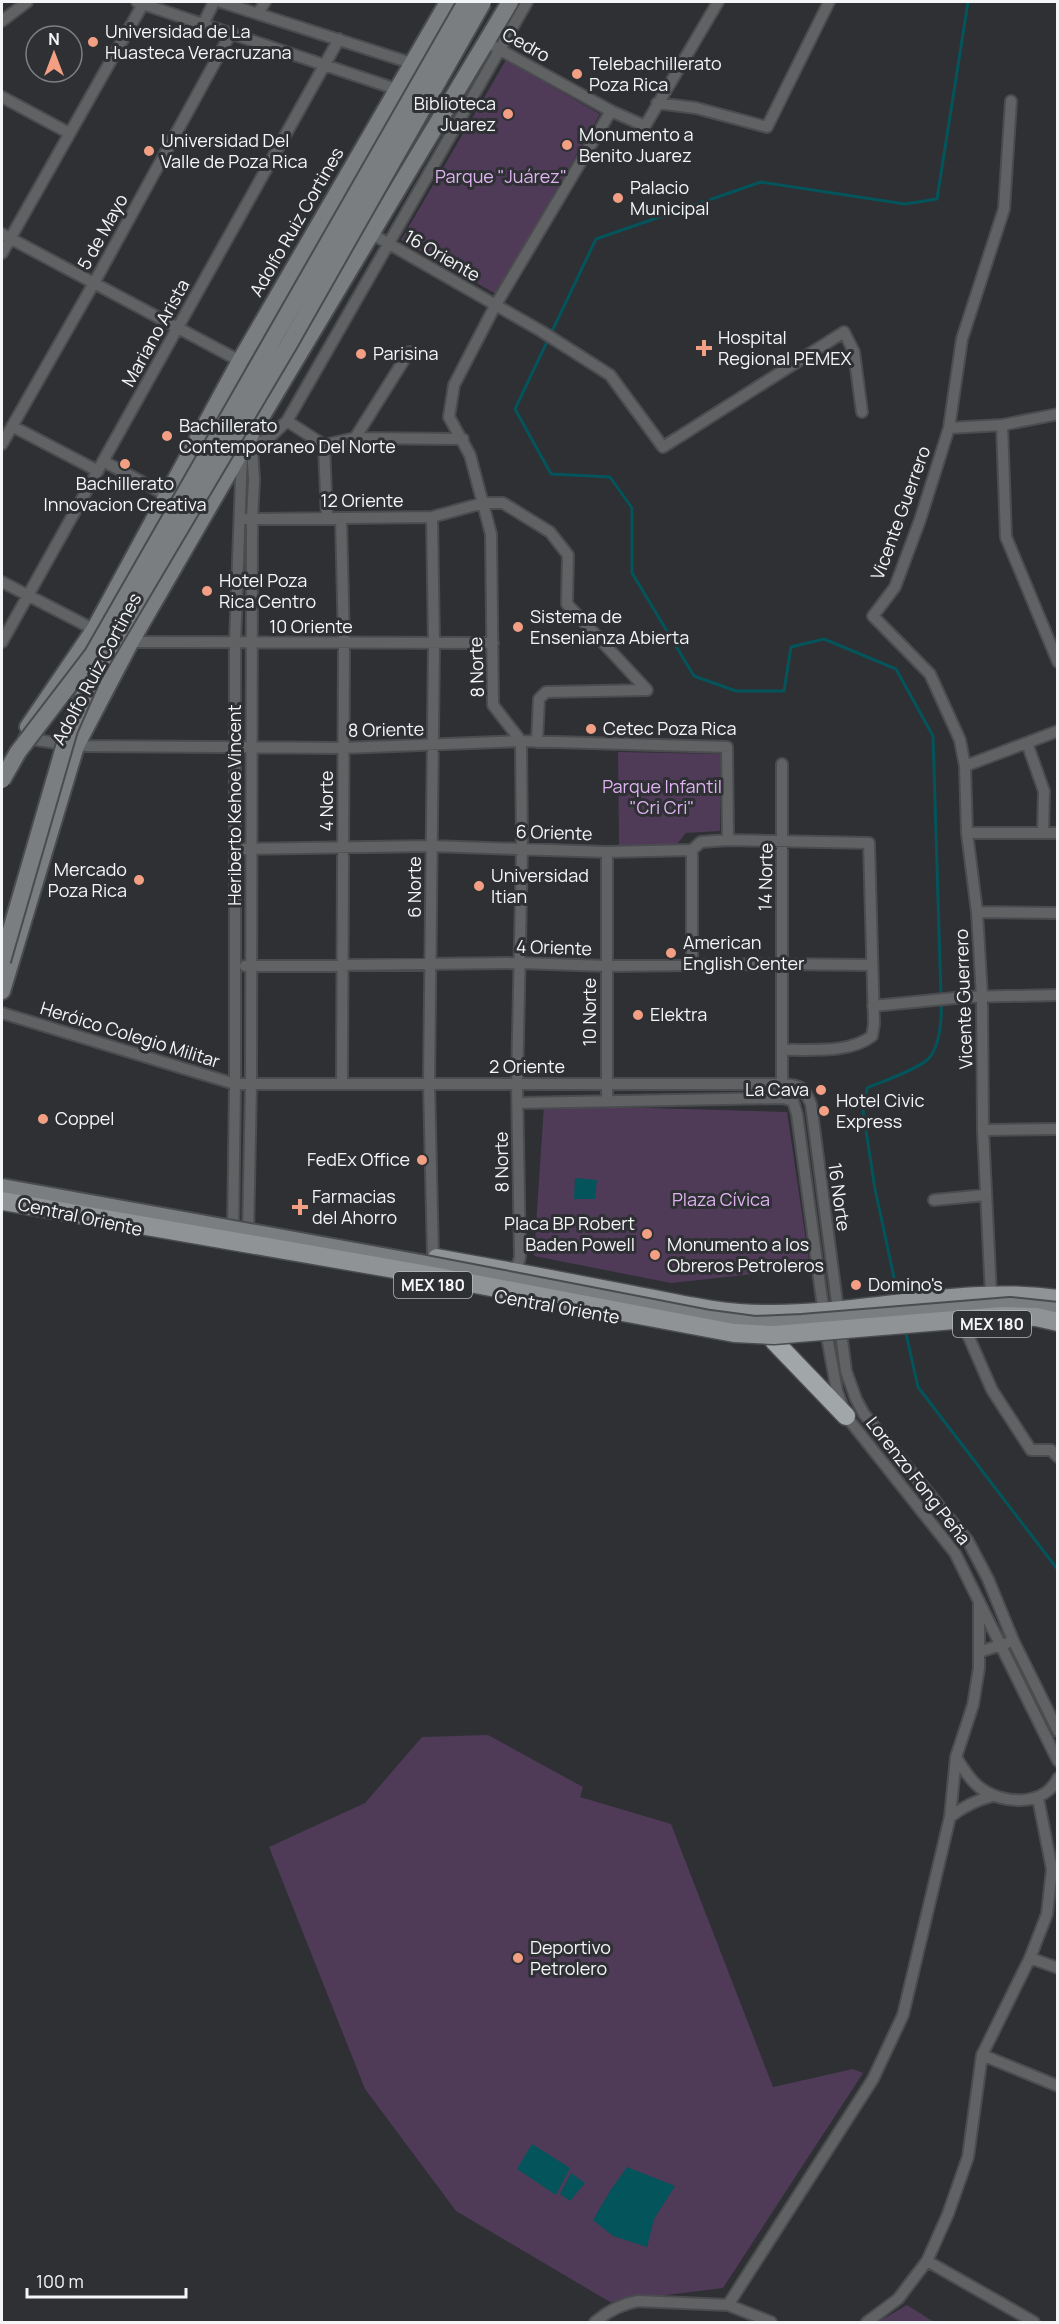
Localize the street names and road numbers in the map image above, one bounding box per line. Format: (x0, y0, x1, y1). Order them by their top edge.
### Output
street label: Cedro (498, 21, 555, 67)
street label: Adolfo Ruiz Cortines (244, 142, 349, 301)
street label: 5 de Mayo (71, 189, 133, 274)
street label: 16 Oriente (400, 224, 485, 286)
street label: Mariano Arista (116, 274, 195, 391)
street label: Vicente Guerrero (865, 443, 935, 583)
street label: 12 Oriente (321, 488, 403, 512)
street label: Adolfo Ruiz Cortines (46, 588, 146, 749)
street label: 10 Oriente (269, 614, 353, 638)
street label: 8 Norte (463, 636, 489, 698)
street label: Heriberto Kehoe Vincent (222, 704, 246, 906)
street label: 8 Oriente (348, 716, 424, 742)
street label: 4 Norte (314, 770, 338, 832)
street label: 6 Oriente (515, 819, 593, 845)
street label: 14 Norte (752, 843, 778, 911)
street label: 6 Norte (402, 856, 426, 918)
street label: Vicente Guerrero (949, 928, 977, 1070)
street label: 4 Oriente (516, 934, 593, 960)
street label: 10 Norte (577, 978, 601, 1046)
street label: Heróico Colegio Militar (37, 995, 224, 1073)
street label: 2 Oriente (489, 1054, 565, 1078)
street label: 8 Norte (488, 1131, 514, 1193)
street label: 16 Norte (823, 1161, 857, 1233)
street label: Central Oriente (16, 1191, 145, 1241)
road number: MEX 180 (394, 1272, 472, 1298)
street label: Central Oriente (493, 1283, 622, 1329)
road number: MEX 180 (953, 1311, 1031, 1337)
street label: Lorenzo Fong Peña (861, 1411, 976, 1549)

